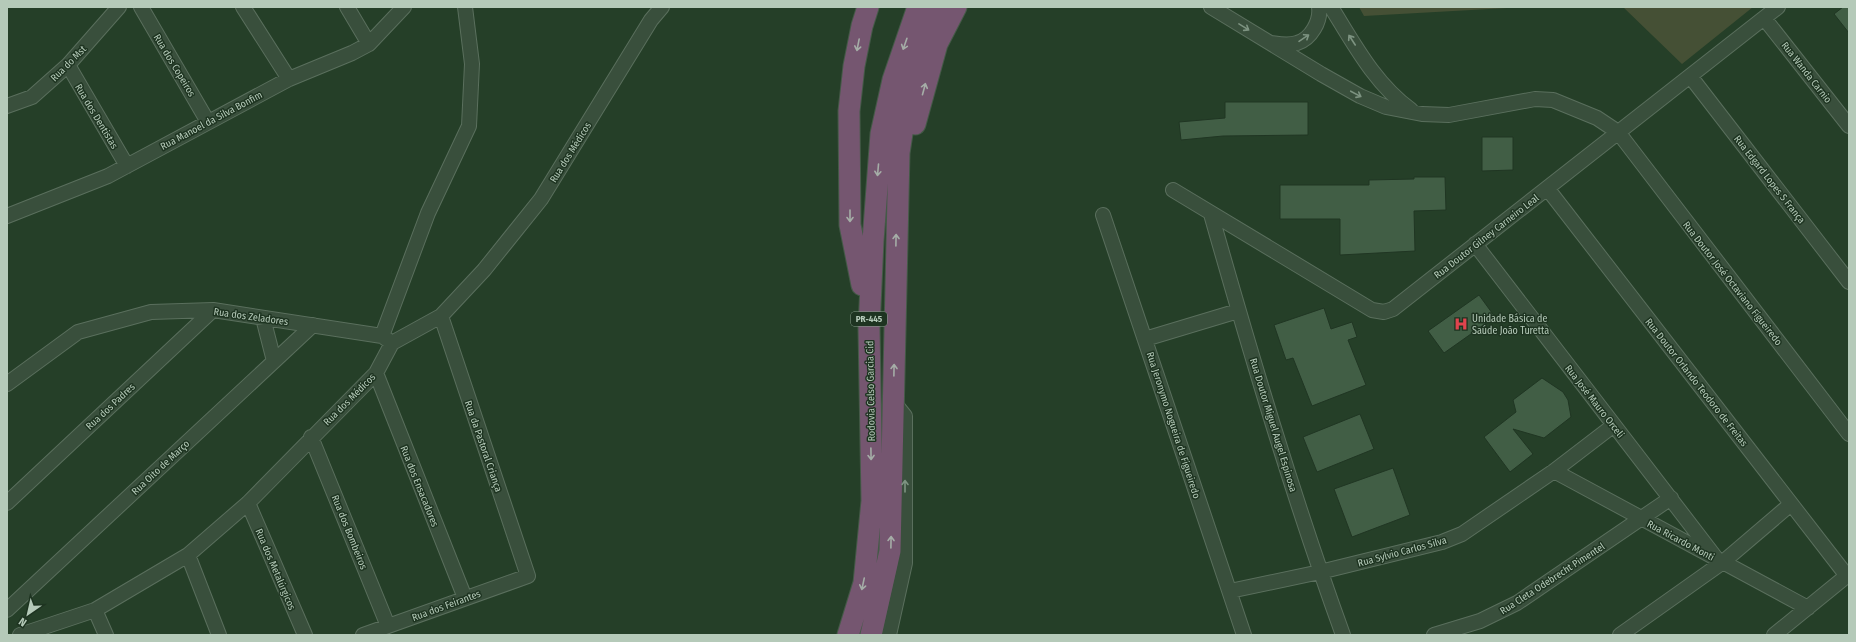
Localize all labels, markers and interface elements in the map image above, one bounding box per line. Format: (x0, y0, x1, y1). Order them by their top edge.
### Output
one-way arrow (1238, 24, 1250, 32)
street label: Rua dos Copeiros (151, 32, 198, 99)
one-way arrow (1298, 34, 1309, 43)
one-way arrow (1348, 35, 1356, 46)
one-way arrow (854, 38, 862, 51)
one-way arrow (901, 38, 909, 50)
street label: Rua Wanda Carnio (1779, 40, 1834, 106)
street label: Rua do Mst (48, 43, 90, 84)
street label: Rua dos Dentistas (72, 82, 120, 151)
one-way arrow (921, 82, 928, 95)
street label: Rua Manoel da Silva Bonfim (159, 89, 264, 153)
one-way arrow (1349, 90, 1361, 98)
street label: Rua dos Médicos (548, 120, 594, 185)
street label: Rua Edgard Lopes S França (1731, 133, 1807, 226)
one-way arrow (875, 163, 882, 176)
street label: Rua Doutor Gilney Carneiro Leal (1432, 192, 1542, 281)
one-way arrow (846, 209, 854, 222)
street label: Rua Doutor José Octaviano Figueiredo (1680, 219, 1784, 348)
one-way arrow (892, 234, 900, 247)
street label: Rua dos Zeladores (213, 306, 289, 328)
road number: PR-445 (851, 312, 887, 326)
place label: Unidade Básica de Saúde João Turetta (1472, 313, 1549, 337)
hospital icon: Unidade Básica de Saúde João Turetta (1453, 316, 1469, 332)
street label: Rua Doutor Orlando Teodoro de Freitas (1642, 316, 1750, 449)
street label: Rodovia Celso Garcia Cid (864, 341, 878, 441)
street label: Rua Jeronymo Nogueira de Figueiredo (1144, 351, 1202, 500)
street label: Rua Doutor Miguel Augel Espinosa (1247, 357, 1299, 494)
street label: Rua José Mauro Orceli (1562, 363, 1626, 440)
one-way arrow (890, 364, 898, 377)
street label: Rua dos Médicos (321, 371, 378, 428)
street label: Rua dos Padres (84, 381, 138, 432)
street label: Rua da Pastoral Criança (462, 399, 504, 494)
street label: Rua Oito de Março (129, 438, 192, 498)
street label: Rua dos Ensacadores (397, 444, 441, 529)
one-way arrow (867, 447, 875, 460)
one-way arrow (901, 480, 909, 493)
street label: Rua dos Bombeiros (329, 493, 369, 571)
street label: Rua Ricardo Monti (1645, 518, 1716, 564)
street label: Rua dos Metalúrgicos (253, 526, 299, 612)
street label: Rua Sylvio Carlos Silva (1357, 534, 1448, 570)
one-way arrow (887, 536, 894, 549)
street label: Rua Cleta Odebrecht Pimentel (1498, 540, 1607, 617)
one-way arrow (858, 577, 866, 590)
street label: Rua dos Feirantes (410, 588, 482, 624)
north arrow (8, 594, 48, 634)
text: N (16, 615, 29, 629)

